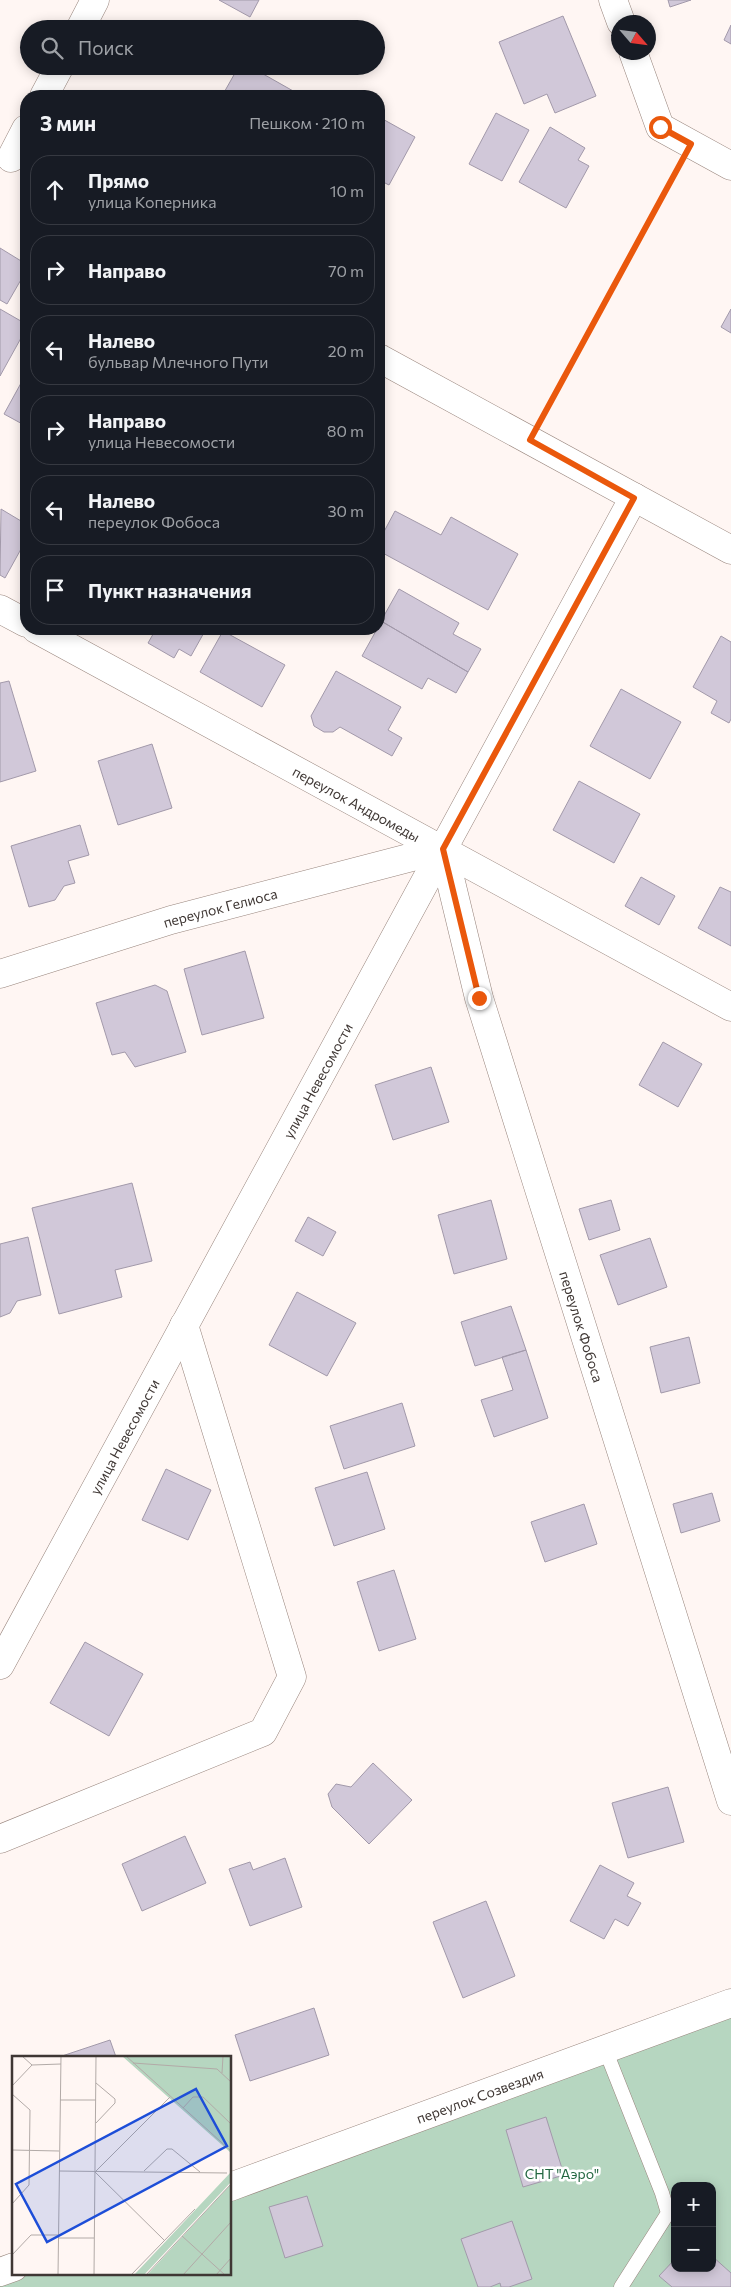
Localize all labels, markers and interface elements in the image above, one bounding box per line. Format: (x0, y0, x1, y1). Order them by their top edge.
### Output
north arrow (611, 15, 656, 60)
search box (20, 20, 385, 75)
icon: search (38, 34, 66, 62)
text: Поиск (78, 36, 134, 59)
text: 3 мин (40, 110, 96, 135)
text: Пешком · 210 m (249, 113, 365, 132)
route start (649, 116, 672, 139)
text: Прямо (88, 169, 149, 192)
icon: ahead (41, 176, 69, 204)
text: 10 m (330, 181, 364, 200)
text: улица Коперника (88, 192, 217, 211)
icon: right (41, 256, 69, 284)
text: Направо (88, 259, 166, 282)
text: 70 m (328, 261, 364, 280)
text: Налево (88, 329, 155, 352)
icon: left (41, 336, 69, 364)
text: 20 m (328, 341, 364, 360)
text: бульвар Млечного Пути (88, 352, 268, 371)
text: Направо (88, 409, 166, 432)
icon: right (41, 416, 69, 444)
text: 80 m (327, 421, 364, 440)
text: улица Невесомости (88, 432, 235, 451)
text: Налево (88, 489, 155, 512)
icon: left (41, 496, 69, 524)
text: 30 m (327, 501, 364, 520)
text: переулок Фобоса (88, 512, 220, 531)
icon: arrive (41, 576, 69, 604)
text: Пункт назначения (88, 579, 251, 602)
street label: переулок Андромеды (290, 762, 423, 845)
street label: переулок Гелиоса (161, 884, 279, 930)
route end (468, 987, 491, 1010)
street label: улица Невесомости (279, 1020, 355, 1141)
street label: переулок Фобоса (557, 1269, 608, 1384)
street label: улица Невесомости (86, 1376, 162, 1497)
inset map (12, 2056, 231, 2274)
street label: переулок Созвездия (414, 2064, 546, 2126)
park label: СНТ "Аэро" (525, 2165, 599, 2182)
map controls (671, 2182, 716, 2272)
button: + (671, 2182, 716, 2227)
button: − (671, 2227, 716, 2272)

